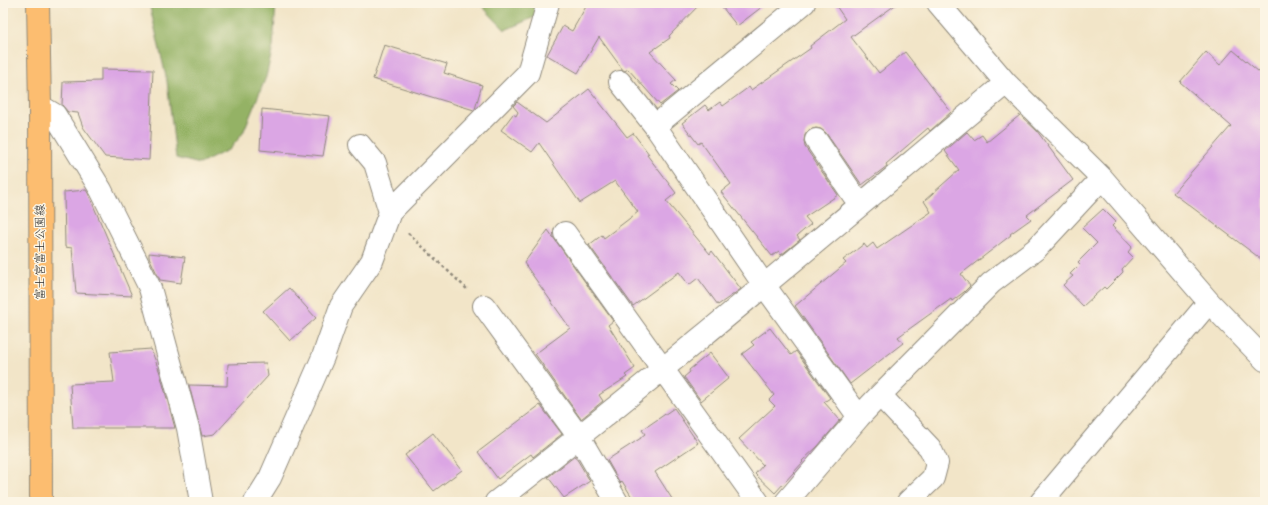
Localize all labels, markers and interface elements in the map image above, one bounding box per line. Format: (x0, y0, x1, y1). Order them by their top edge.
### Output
street label: 富士宮富士公園線 (33, 204, 50, 300)

